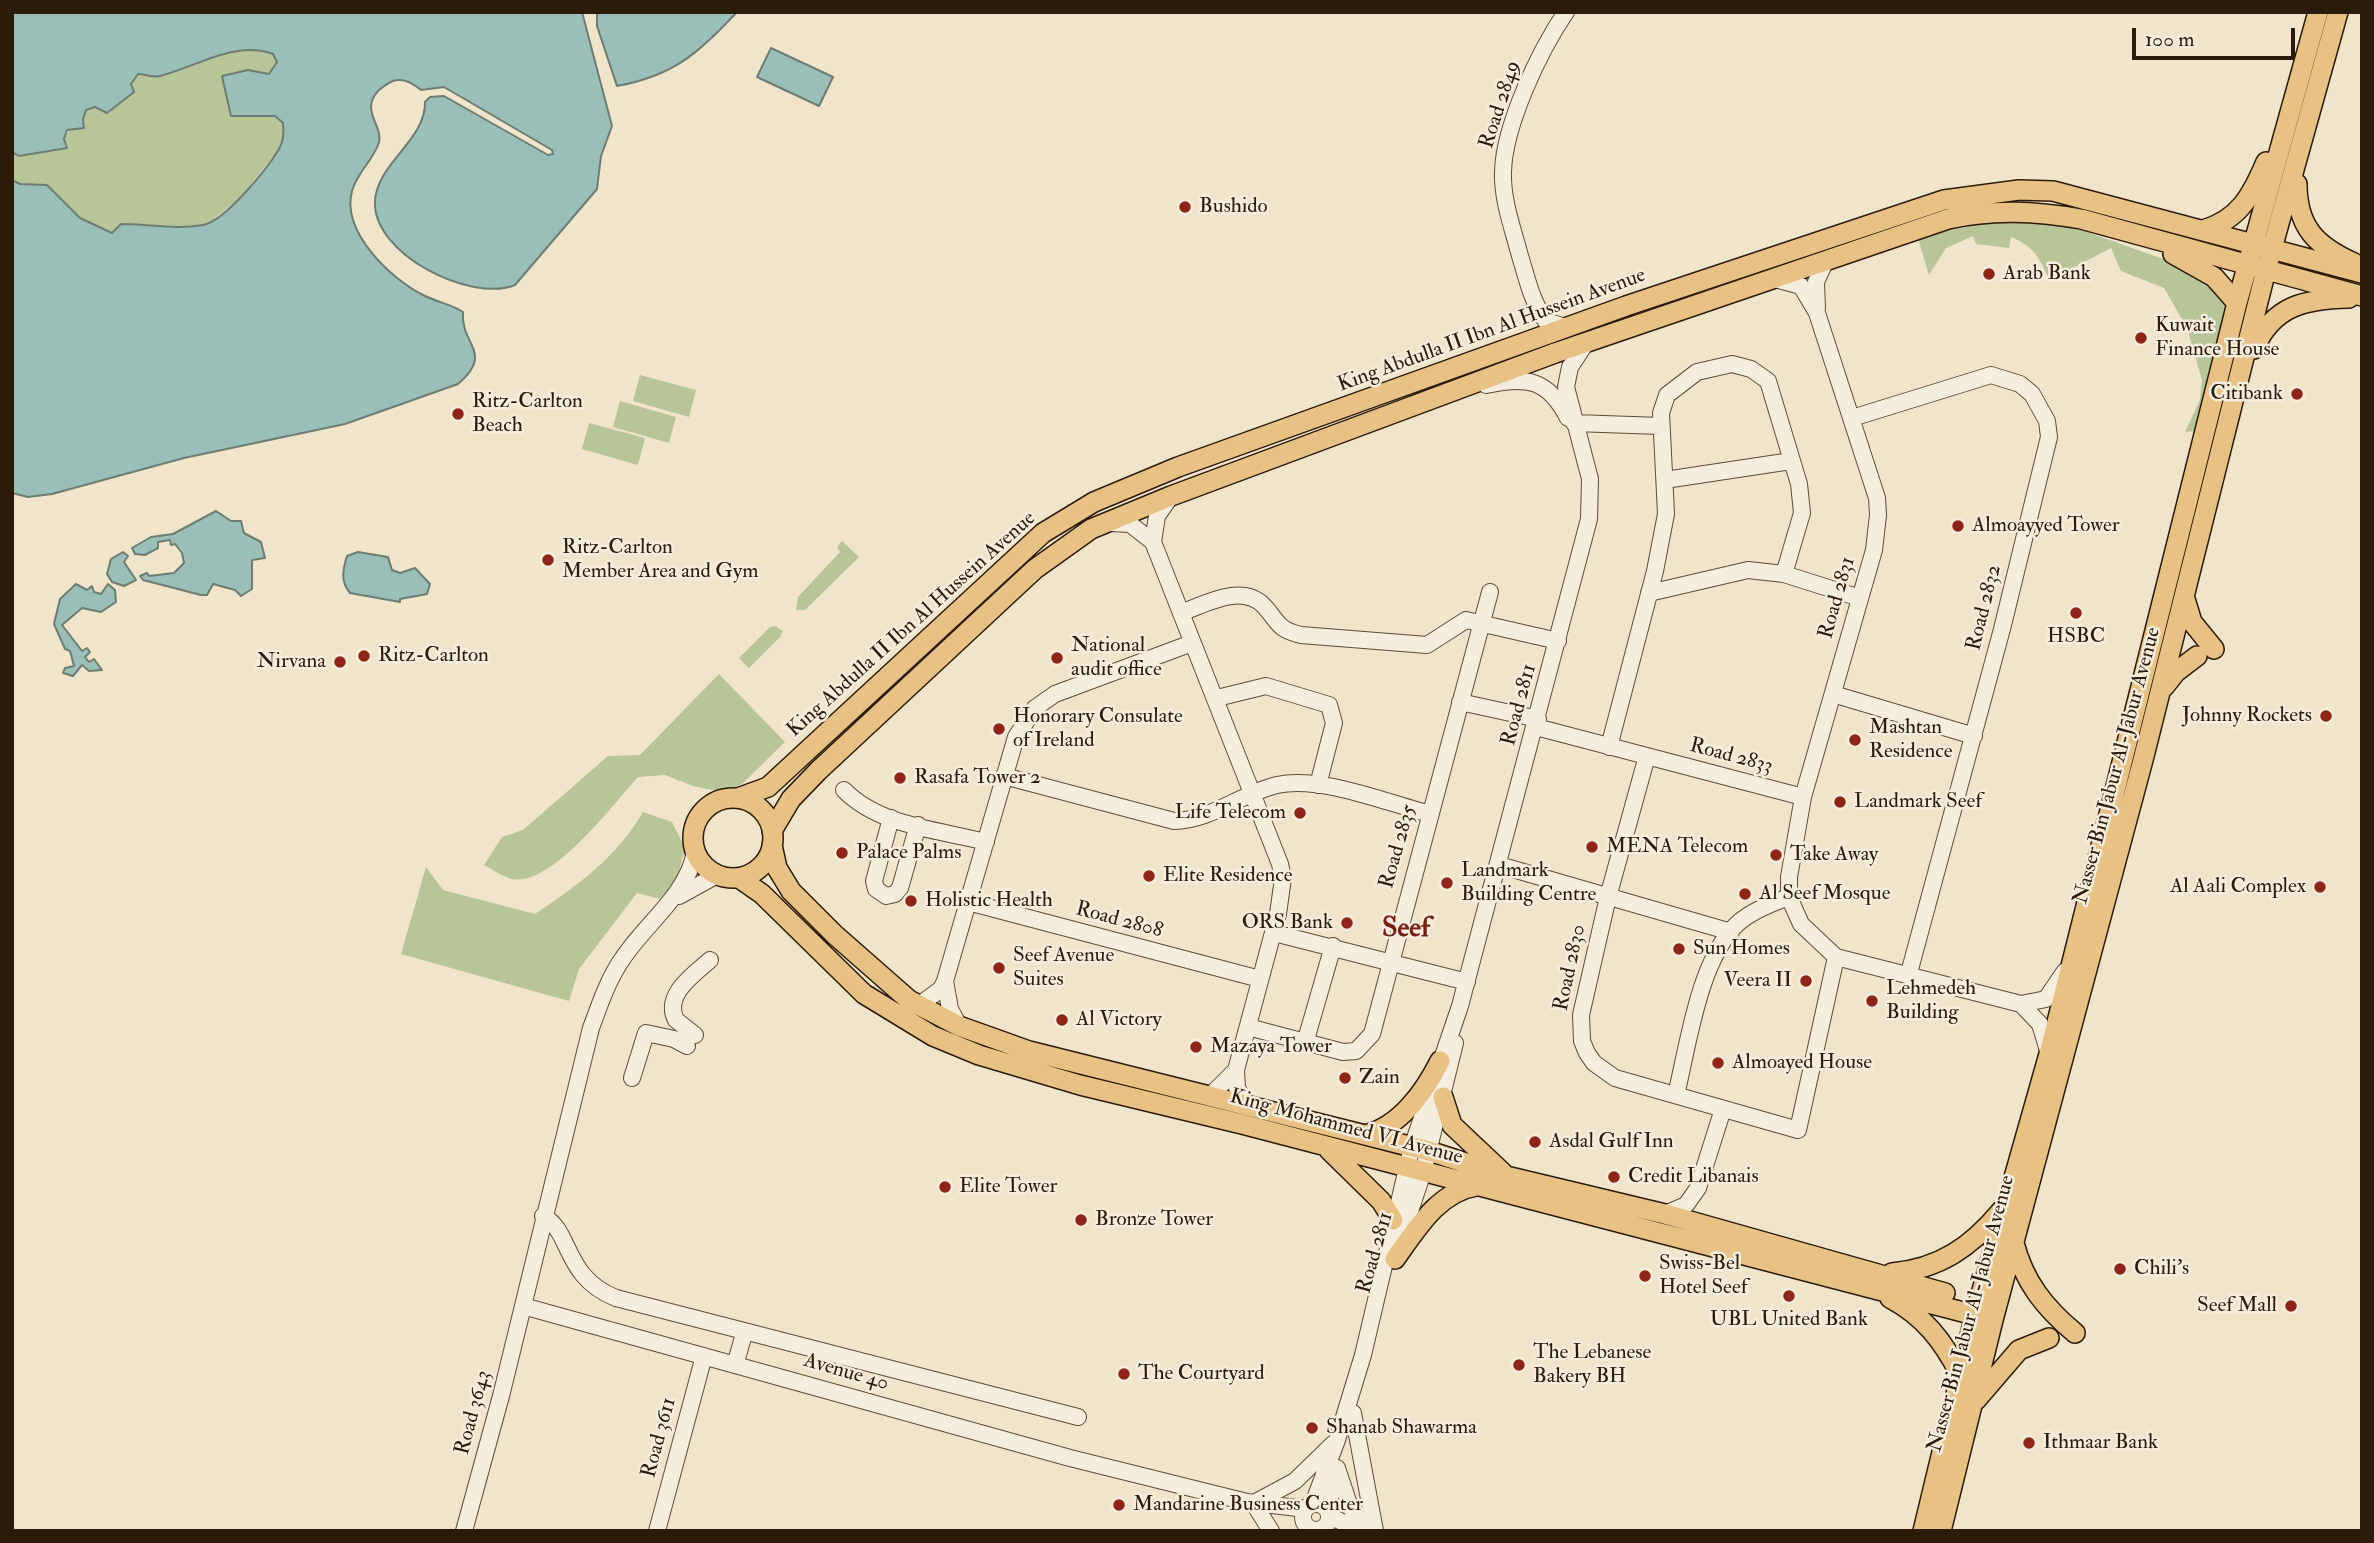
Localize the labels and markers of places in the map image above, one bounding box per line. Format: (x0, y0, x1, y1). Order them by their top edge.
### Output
place label: Bushido (1199, 194, 1268, 220)
marker: Bushido (1177, 199, 1193, 215)
place label: Arab Bank (2003, 261, 2091, 287)
marker: Arab Bank (1981, 266, 1997, 282)
place label: Kuwait Finance House (2155, 313, 2279, 363)
marker: Kuwait Finance House (2133, 330, 2149, 346)
place label: Citibank (2210, 381, 2283, 407)
marker: Citibank (2289, 386, 2305, 402)
place label: Ritz-Carlton Beach (472, 389, 583, 439)
marker: Ritz-Carlton Beach (450, 406, 466, 422)
place label: Almoayyed Tower (1972, 513, 2120, 539)
marker: Almoayyed Tower (1950, 518, 1966, 534)
place label: Ritz-Carlton Member Area and Gym (562, 535, 759, 585)
marker: Ritz-Carlton Member Area and Gym (540, 552, 556, 568)
marker: HSBC (2068, 605, 2084, 621)
place label: HSBC (2047, 624, 2105, 650)
place label: National audit office (1071, 633, 1162, 683)
place label: Ritz-Carlton (378, 643, 489, 669)
marker: Ritz-Carlton (356, 648, 372, 664)
place label: Nirvana (257, 649, 326, 675)
marker: National audit office (1049, 650, 1065, 666)
marker: Nirvana (332, 654, 348, 670)
place label: Johnny Rockets (2182, 703, 2312, 729)
place label: Honorary Consulate of Ireland (1013, 704, 1183, 754)
marker: Johnny Rockets (2318, 708, 2334, 724)
place label: Mashtan Residence (1869, 715, 1952, 765)
marker: Honorary Consulate of Ireland (991, 721, 1007, 737)
marker: Mashtan Residence (1847, 732, 1863, 748)
place label: Rasafa Tower 2 (914, 765, 1041, 791)
marker: Rasafa Tower 2 (892, 770, 908, 786)
place label: Landmark Seef (1854, 789, 1982, 815)
marker: Landmark Seef (1832, 794, 1848, 810)
place label: Life Telecom (1175, 800, 1286, 826)
marker: Life Telecom (1292, 805, 1308, 821)
place label: MENA Telecom (1606, 834, 1748, 860)
marker: MENA Telecom (1584, 839, 1600, 855)
place label: Palace Palms (856, 840, 961, 866)
place label: Take Away (1790, 842, 1878, 868)
marker: Palace Palms (834, 845, 850, 861)
marker: Take Away (1768, 847, 1784, 863)
place label: Landmark Building Centre (1461, 858, 1596, 908)
place label: Elite Residence (1163, 863, 1292, 889)
marker: Elite Residence (1141, 868, 1157, 884)
place label: Al Aali Complex (2170, 874, 2306, 900)
marker: Landmark Building Centre (1439, 875, 1455, 891)
marker: Al Aali Complex (2312, 879, 2328, 895)
place label: Al Seef Mosque (1759, 881, 1890, 907)
marker: Al Seef Mosque (1737, 886, 1753, 902)
place label: Holistic Health (925, 888, 1053, 914)
marker: Holistic Health (903, 893, 919, 909)
place label: ORS Bank (1242, 910, 1333, 936)
marker: ORS Bank (1339, 915, 1355, 931)
place label: Sun Homes (1693, 936, 1790, 962)
marker: Sun Homes (1671, 941, 1687, 957)
place label: Seef Avenue Suites (1013, 943, 1114, 993)
marker: Seef Avenue Suites (991, 960, 1007, 976)
place label: Veera II (1723, 968, 1792, 994)
marker: Veera II (1798, 973, 1814, 989)
place label: Lehmedeh Building (1886, 976, 1976, 1026)
marker: Lehmedeh Building (1864, 993, 1880, 1009)
place label: Al Victory (1076, 1007, 1162, 1033)
marker: Al Victory (1054, 1012, 1070, 1028)
place label: Mazaya Tower (1210, 1034, 1332, 1060)
marker: Mazaya Tower (1188, 1039, 1204, 1055)
place label: Almoayed House (1732, 1050, 1872, 1076)
marker: Almoayed House (1710, 1055, 1726, 1071)
place label: Zain (1359, 1065, 1400, 1091)
marker: Zain (1337, 1070, 1353, 1086)
place label: Asdal Gulf Inn (1549, 1129, 1674, 1155)
marker: Asdal Gulf Inn (1527, 1134, 1543, 1150)
place label: Credit Libanais (1628, 1164, 1759, 1190)
marker: Credit Libanais (1606, 1169, 1622, 1185)
place label: Elite Tower (959, 1174, 1057, 1200)
marker: Elite Tower (937, 1179, 953, 1195)
place label: Bronze Tower (1095, 1207, 1213, 1233)
marker: Bronze Tower (1073, 1212, 1089, 1228)
place label: Swiss-Bel Hotel Seef (1659, 1251, 1747, 1301)
place label: Chili's (2134, 1256, 2189, 1282)
marker: Chili's (2112, 1261, 2128, 1277)
marker: Swiss-Bel Hotel Seef (1637, 1268, 1653, 1284)
marker: UBL United Bank (1781, 1288, 1797, 1304)
place label: Seef Mall (2197, 1293, 2277, 1319)
marker: Seef Mall (2283, 1298, 2299, 1314)
place label: UBL United Bank (1710, 1307, 1868, 1333)
place label: The Lebanese Bakery BH (1533, 1340, 1651, 1390)
marker: The Lebanese Bakery BH (1511, 1357, 1527, 1373)
place label: The Courtyard (1138, 1361, 1265, 1387)
marker: The Courtyard (1116, 1366, 1132, 1382)
place label: Shanab Shawarma (1326, 1415, 1477, 1441)
marker: Shanab Shawarma (1304, 1420, 1320, 1436)
place label: Ithmaar Bank (2043, 1430, 2158, 1456)
marker: Ithmaar Bank (2021, 1435, 2037, 1451)
place label: Mandarine Business Center (1133, 1492, 1363, 1518)
marker: Mandarine Business Center (1111, 1497, 1127, 1513)

